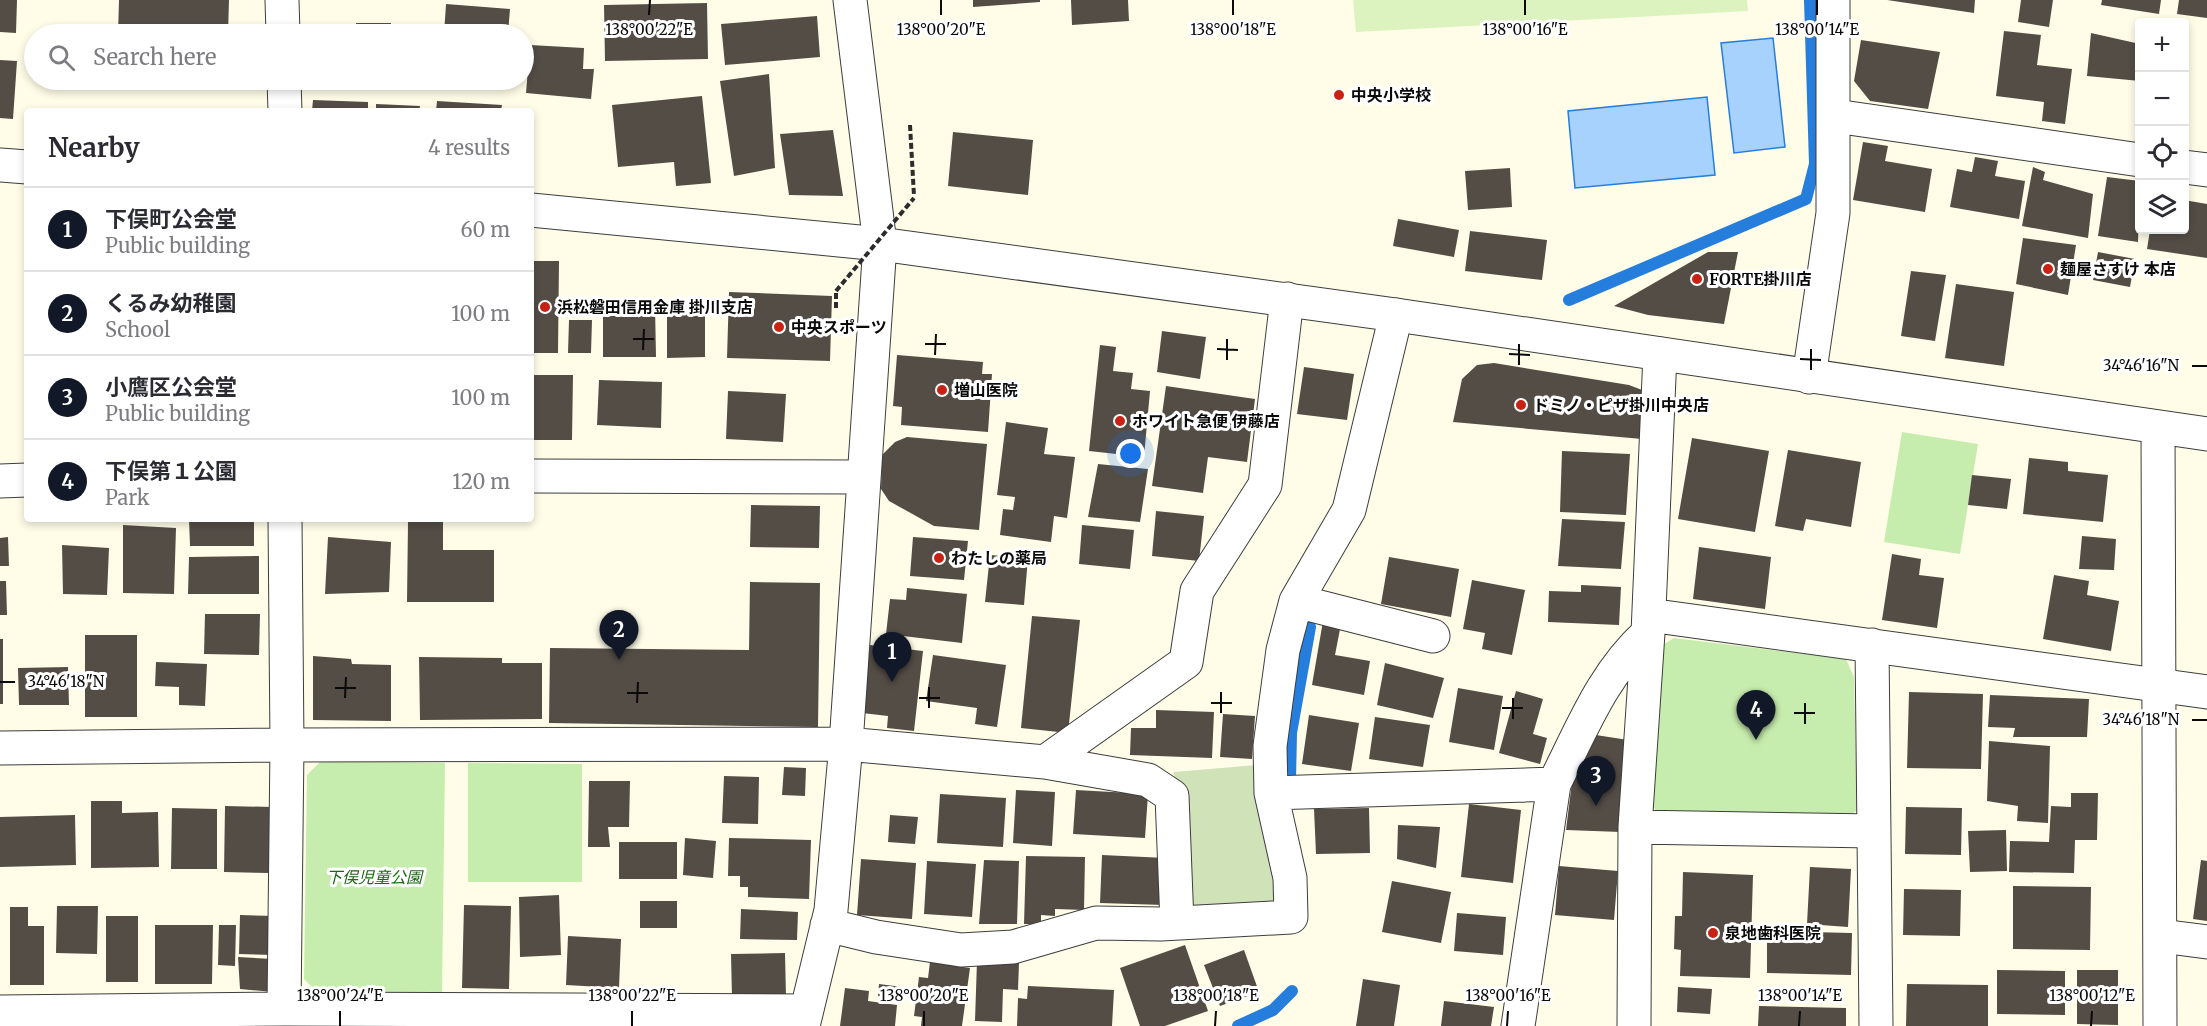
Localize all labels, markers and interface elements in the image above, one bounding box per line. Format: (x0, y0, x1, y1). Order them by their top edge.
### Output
map controls (2135, 18, 2189, 234)
button: + (2135, 18, 2189, 72)
text: 138°00'22"E (605, 20, 693, 39)
text: 138°00'20"E (897, 20, 986, 39)
text: 138°00'18"E (1190, 20, 1276, 39)
text: 138°00'16"E (1483, 20, 1568, 39)
text: 138°00'14"E (1775, 20, 1860, 39)
search box (24, 24, 534, 90)
icon: search (45, 41, 78, 74)
text: Search here (93, 43, 216, 71)
button: − (2135, 72, 2189, 126)
place label: 中央小学校 (1351, 85, 1431, 105)
marker: 中央小学校 (1332, 88, 1346, 102)
button: locate (2135, 126, 2189, 180)
text: Nearby (48, 131, 140, 164)
text: 4 results (428, 135, 510, 160)
button: layers (2135, 180, 2189, 234)
text: 下俣町公会堂 (105, 205, 237, 233)
text: 1 (63, 217, 72, 242)
text: 60 m (460, 217, 510, 242)
text: Public building (105, 233, 250, 258)
place label: 麺屋さすけ 本店 (2060, 259, 2176, 279)
marker: 麺屋さすけ 本店 (2041, 262, 2055, 276)
place label: FORTE掛川店 (1709, 269, 1812, 289)
marker: FORTE掛川店 (1690, 272, 1704, 286)
text: くるみ幼稚園 (105, 289, 237, 317)
place label: 浜松磐田信用金庫 掛川支店 (557, 297, 753, 317)
marker: 浜松磐田信用金庫 掛川支店 (538, 300, 552, 314)
text: 2 (62, 301, 73, 326)
text: 100 m (451, 301, 510, 326)
text: School (105, 317, 170, 342)
place label: 中央スポーツ (791, 317, 887, 337)
marker: 中央スポーツ (772, 320, 786, 334)
text: 34°46'16"N (2103, 356, 2179, 375)
text: 小鷹区公会堂 (105, 373, 237, 401)
place label: 増山医院 (954, 380, 1018, 400)
marker: 増山医院 (935, 383, 949, 397)
text: 3 (62, 385, 73, 410)
text: 100 m (451, 385, 510, 410)
place label: ドミノ・ピザ掛川中央店 (1533, 395, 1709, 415)
marker: ドミノ・ピザ掛川中央店 (1514, 398, 1528, 412)
text: Public building (105, 401, 250, 426)
place label: ホワイト急便 伊藤店 (1132, 411, 1280, 431)
marker: ホワイト急便 伊藤店 (1113, 414, 1127, 428)
your location (1116, 439, 1145, 468)
text: 下俣第１公園 (105, 457, 237, 485)
text: 4 (61, 469, 74, 494)
text: 120 m (452, 469, 510, 494)
text: Park (105, 485, 149, 510)
place label: わたしの薬局 (951, 548, 1047, 568)
marker: わたしの薬局 (932, 551, 946, 565)
pin: 2 (600, 610, 638, 660)
pin: 1 (872, 632, 912, 682)
text: 34°46'18"N (28, 672, 105, 691)
pin: 4 (1736, 690, 1776, 740)
text: 34°46'18"N (2103, 710, 2180, 729)
pin: 3 (1576, 756, 1616, 806)
park label: 下俣児童公園 (326, 867, 424, 887)
place label: 泉地歯科医院 (1725, 923, 1821, 943)
marker: 泉地歯科医院 (1706, 926, 1720, 940)
text: 138°00'24"E (297, 986, 384, 1005)
text: 138°00'22"E (588, 986, 676, 1005)
text: 138°00'20"E (880, 986, 969, 1005)
text: 138°00'18"E (1173, 986, 1259, 1005)
text: 138°00'16"E (1466, 986, 1551, 1005)
text: 138°00'14"E (1758, 986, 1843, 1005)
text: 138°00'12"E (2049, 986, 2135, 1005)

